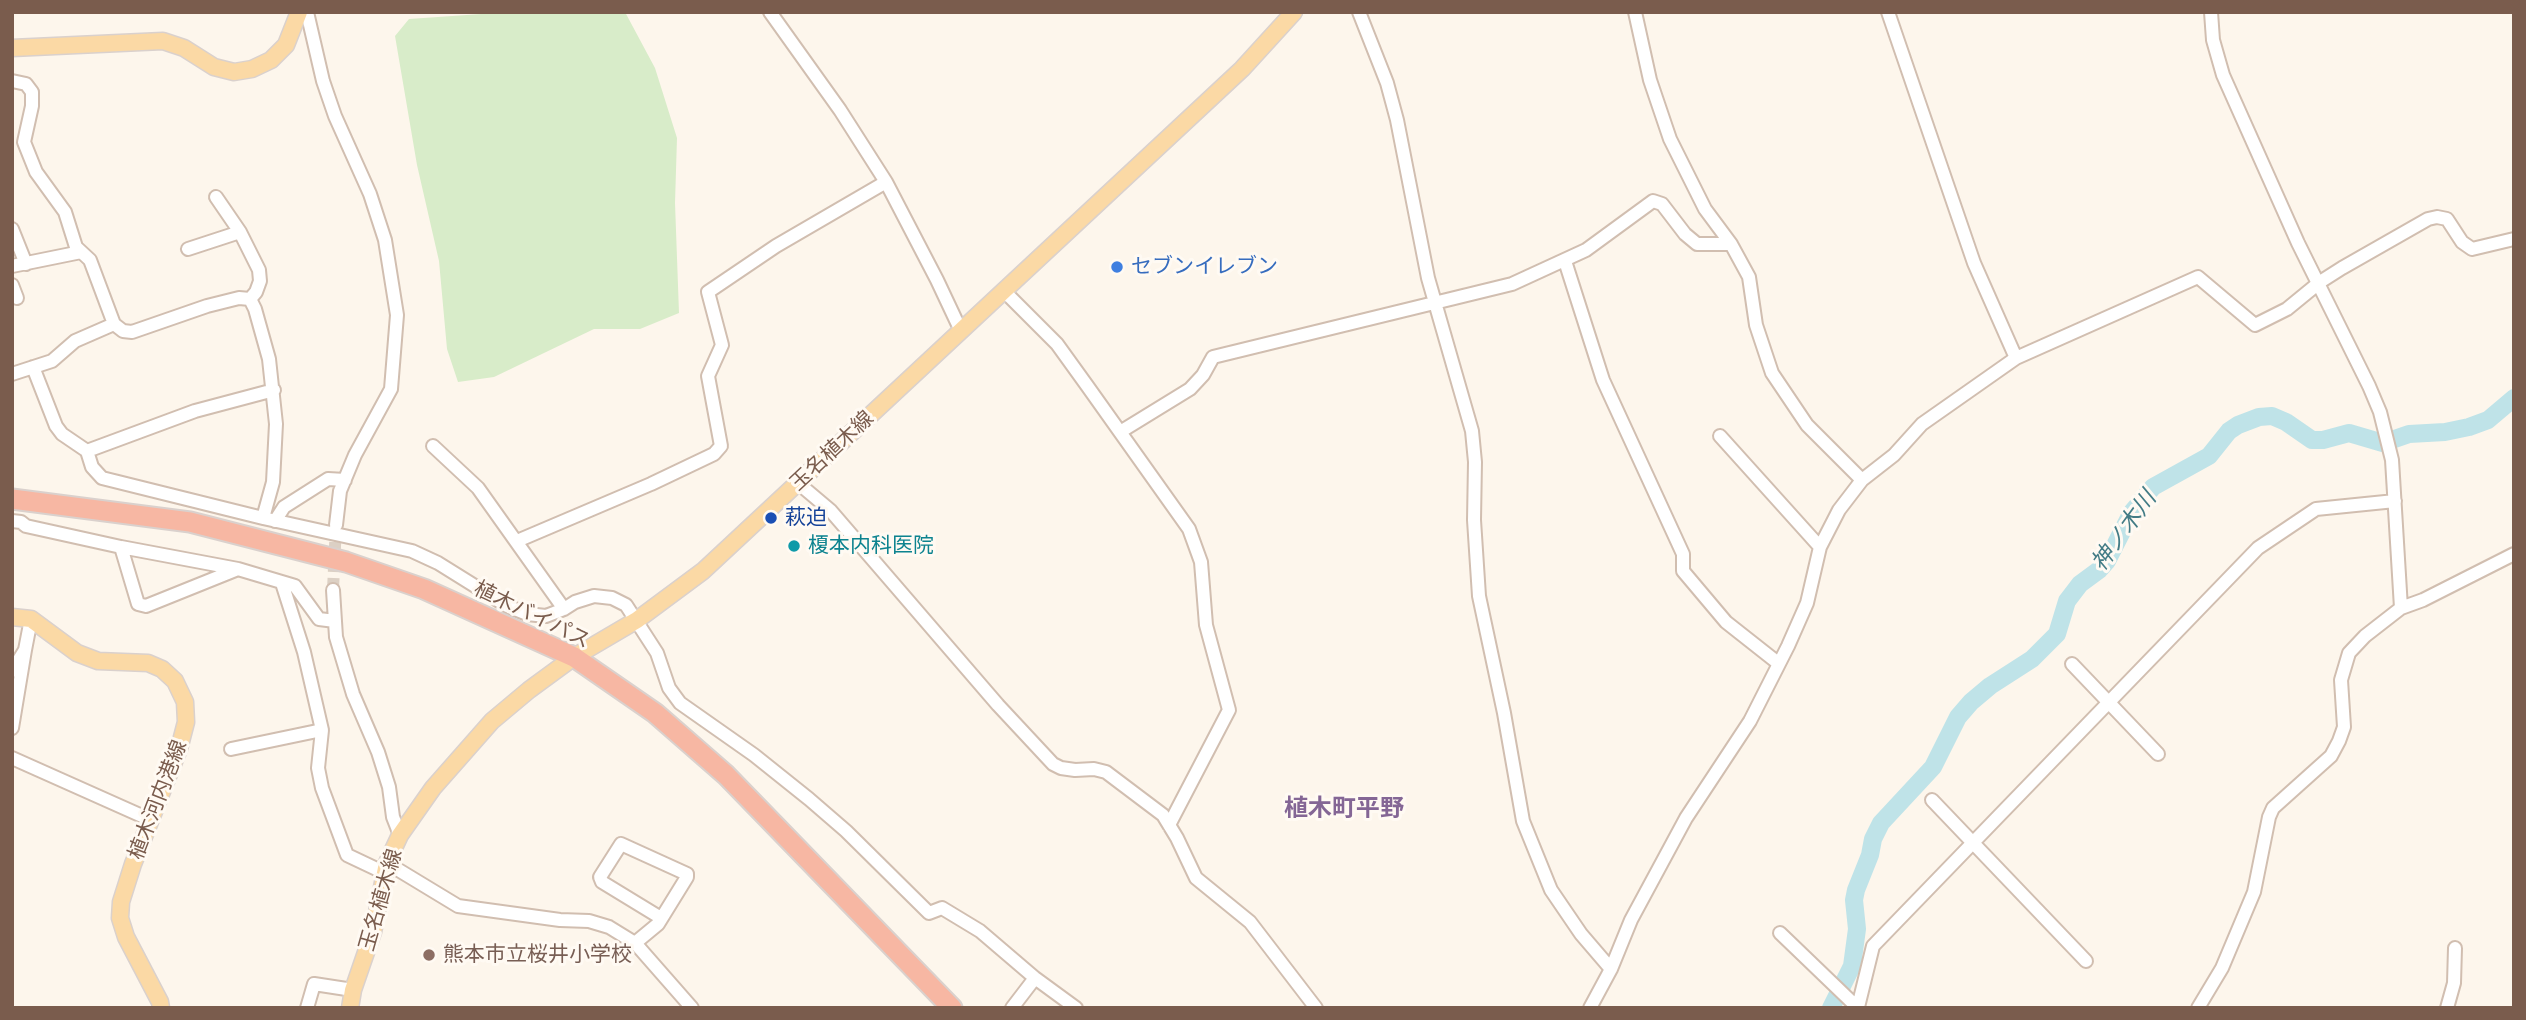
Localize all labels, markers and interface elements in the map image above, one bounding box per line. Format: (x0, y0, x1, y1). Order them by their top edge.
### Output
place label: セブンイレブン (1131, 254, 1278, 280)
marker: セブンイレブン (1109, 259, 1125, 275)
street label: 玉名植木線 (785, 406, 879, 496)
water label: 神ノ木川 (2086, 486, 2162, 576)
place label: 萩迫 (785, 505, 827, 531)
marker: 萩迫 (763, 510, 779, 526)
place label: 榎本内科医院 (808, 533, 934, 559)
marker: 榎本内科医院 (786, 538, 802, 554)
street label: 植木バイパス (470, 576, 594, 654)
street label: 植木河内港線 (124, 737, 192, 863)
district label: 植木町平野 (1284, 795, 1404, 823)
street label: 玉名植木線 (354, 846, 408, 954)
place label: 熊本市立桜井小学校 (443, 942, 632, 968)
marker: 熊本市立桜井小学校 (421, 947, 437, 963)

